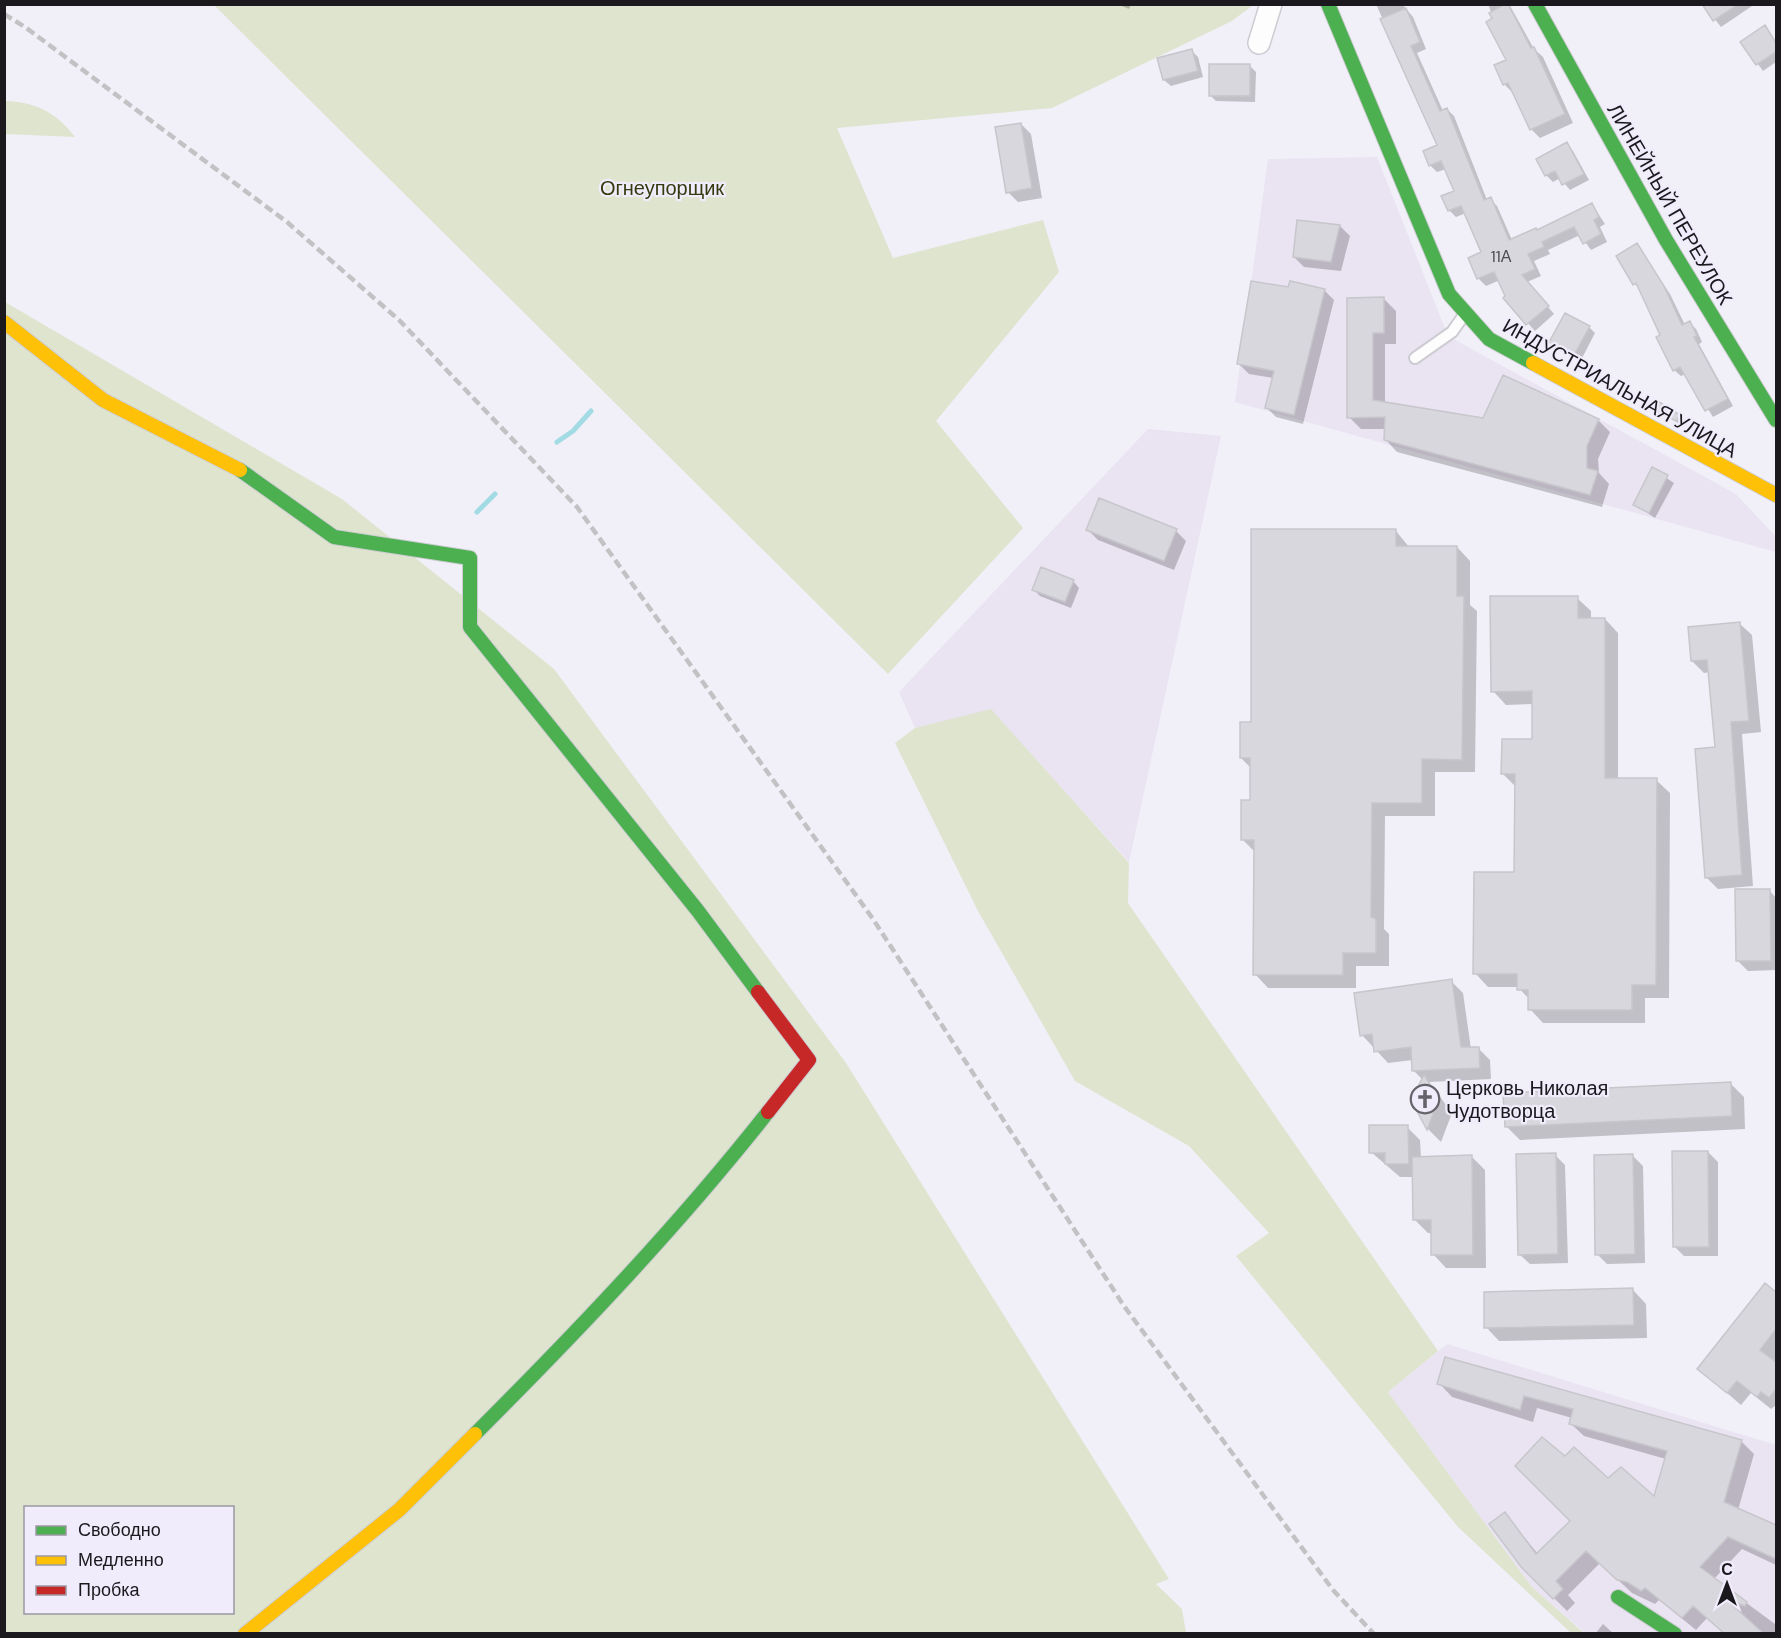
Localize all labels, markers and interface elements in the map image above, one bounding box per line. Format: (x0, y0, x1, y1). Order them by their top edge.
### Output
street label: ЛИНЕЙНЫЙ ПЕРЕУЛОК (1602, 99, 1738, 310)
park label: Огнеупорщик (600, 175, 724, 201)
house number: 11А (1491, 246, 1512, 267)
street label: ИНДУСТРИАЛЬНАЯ УЛИЦА (1498, 313, 1742, 464)
place label: Церковь Николая Чудотворца (1446, 1075, 1608, 1124)
church icon: Церковь Николая Чудотворца (1409, 1083, 1441, 1115)
legend (24, 1506, 234, 1614)
text: Свободно (78, 1518, 161, 1542)
text: Медленно (78, 1548, 164, 1572)
north arrow (1697, 1554, 1757, 1614)
text: С (1721, 1559, 1733, 1580)
text: Пробка (78, 1578, 141, 1602)

